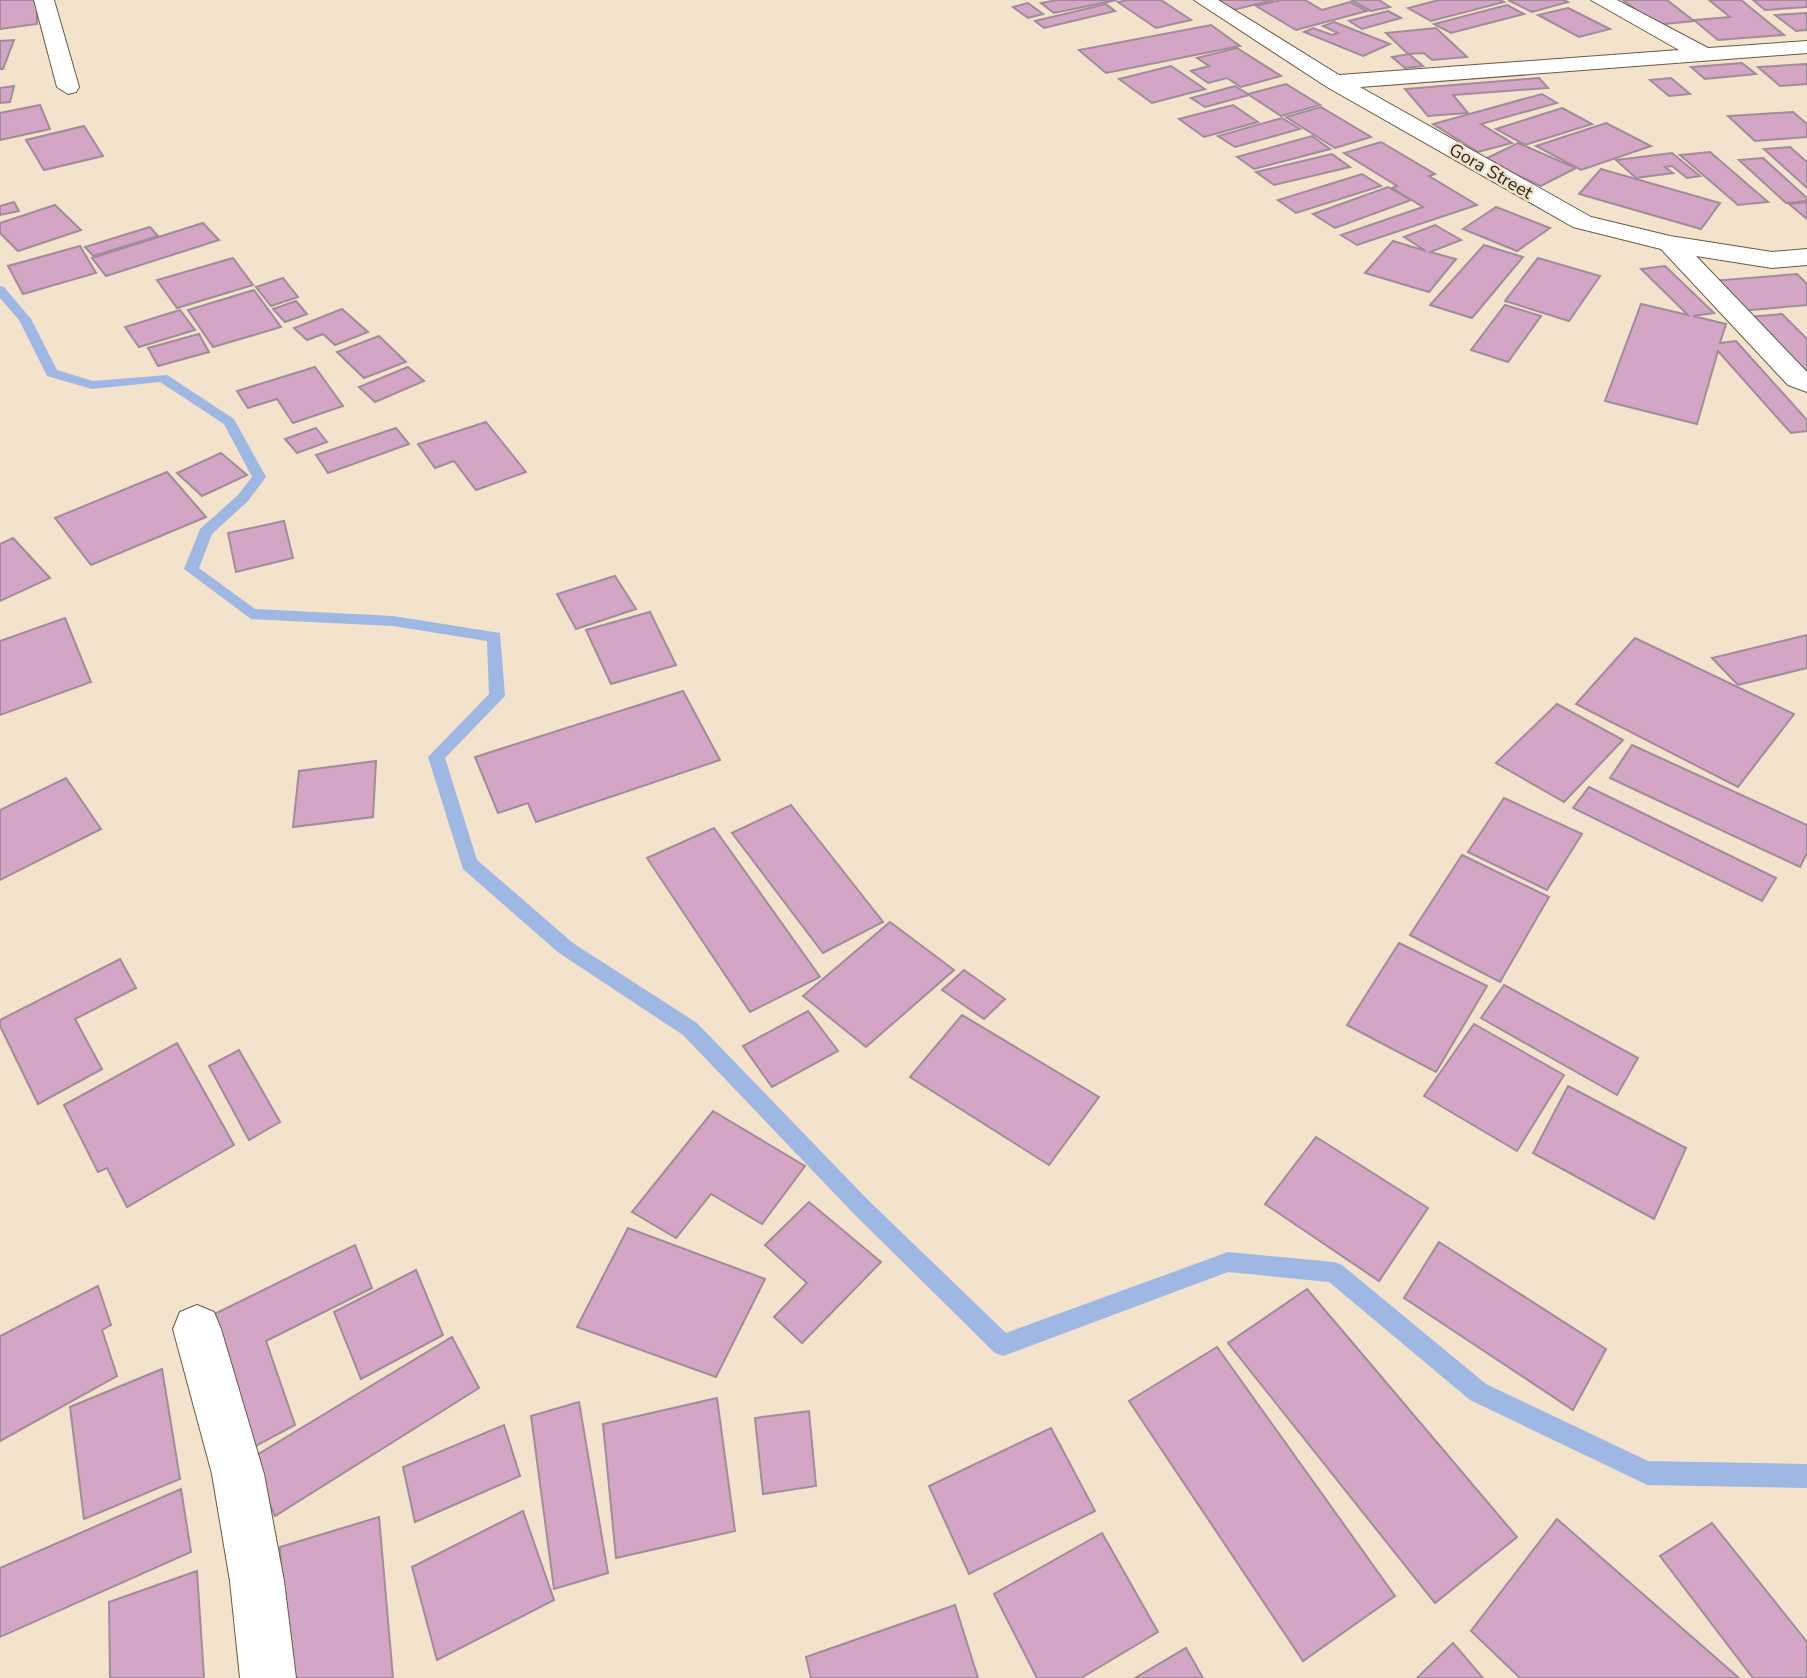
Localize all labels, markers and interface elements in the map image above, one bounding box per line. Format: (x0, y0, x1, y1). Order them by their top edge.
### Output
street label: Gora Street (1445, 137, 1538, 205)

